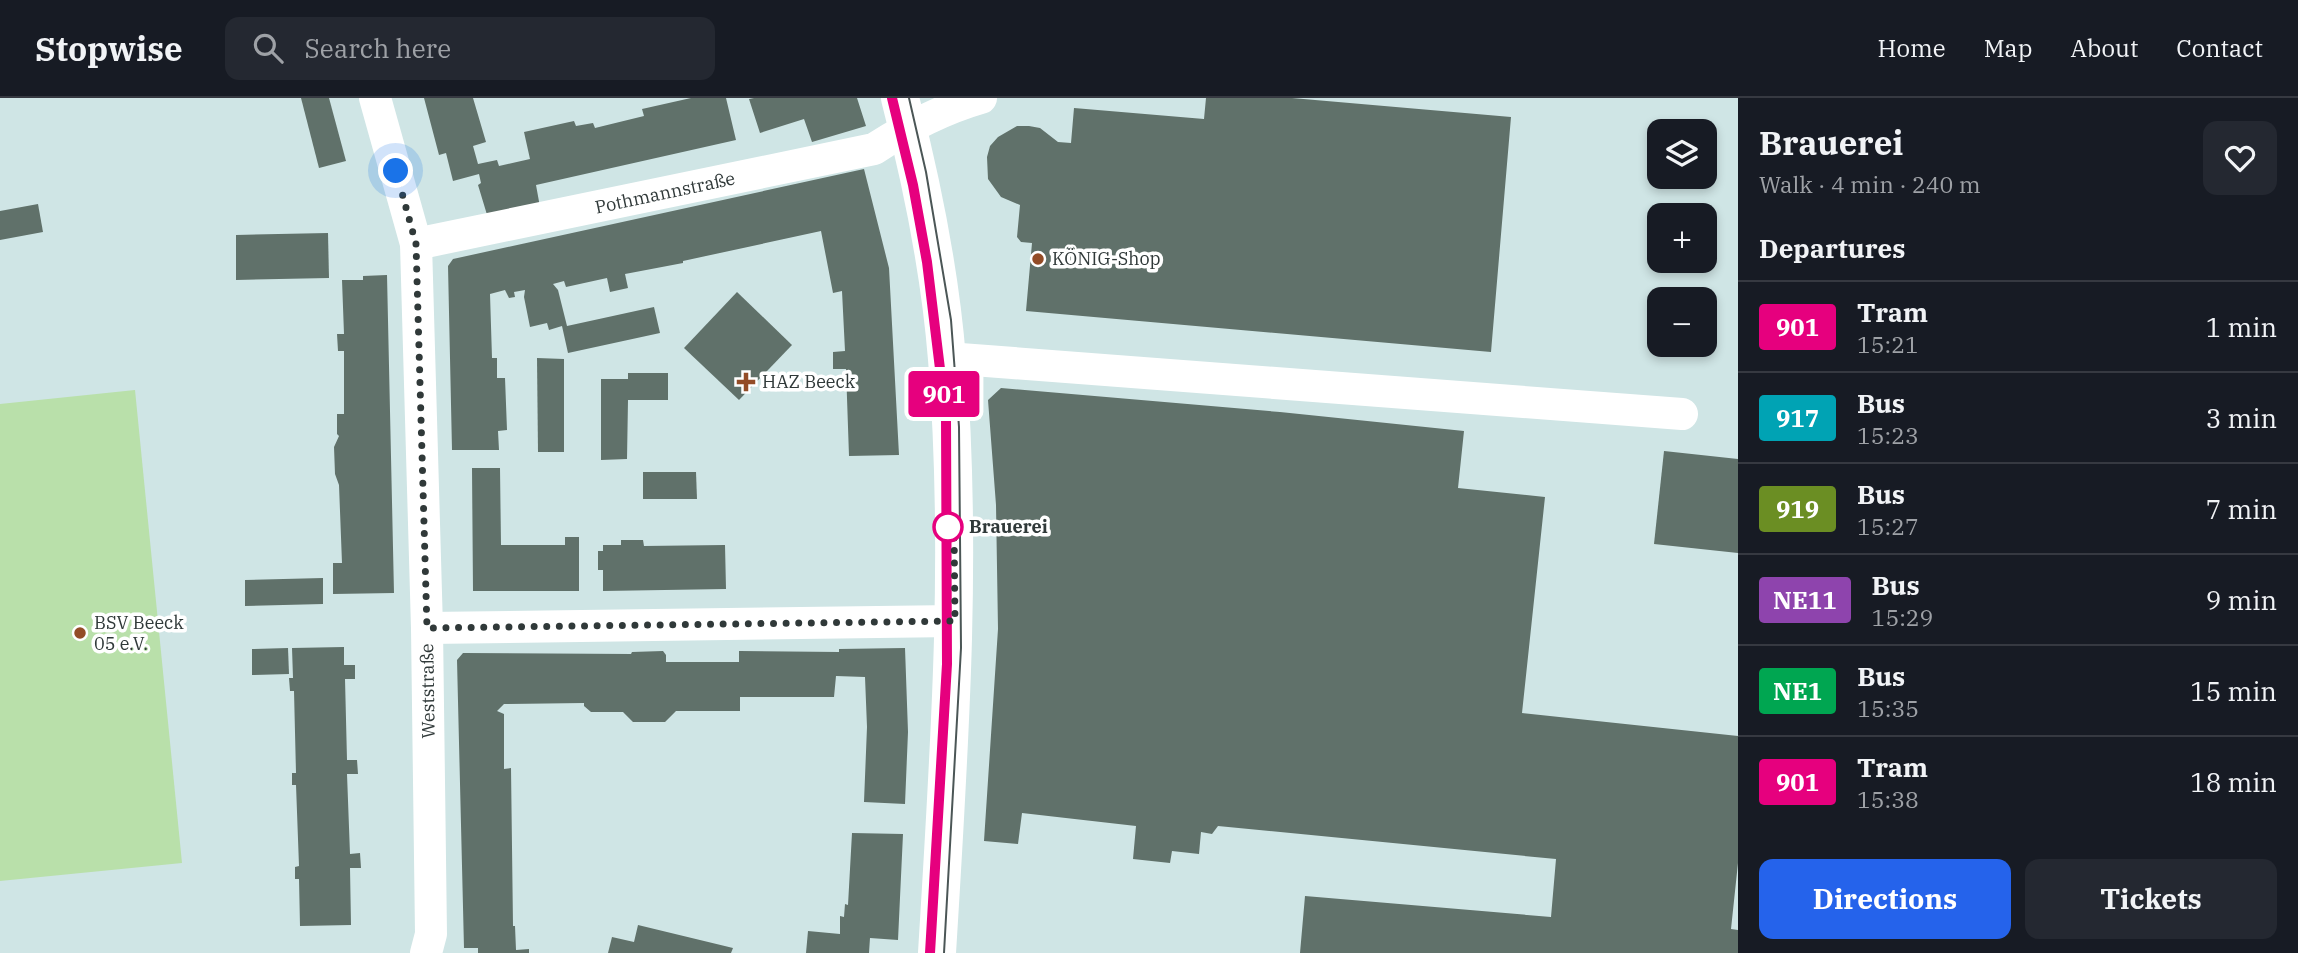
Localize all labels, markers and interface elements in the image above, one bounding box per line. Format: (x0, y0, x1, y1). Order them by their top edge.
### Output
search box (225, 17, 715, 80)
text: Stopwise (35, 27, 183, 70)
icon: search (249, 29, 287, 67)
text: Search here (305, 31, 451, 65)
text: Home (1878, 32, 1946, 64)
text: Map (1984, 32, 2032, 64)
text: About (2070, 32, 2138, 64)
text: Contact (2176, 32, 2263, 64)
map controls (1647, 119, 1717, 357)
button: layers (1647, 119, 1717, 189)
text: Brauerei (1759, 121, 1903, 164)
button: heart (2203, 121, 2277, 195)
your location (378, 153, 413, 188)
street label: Pothmannstraße (593, 166, 737, 219)
text: Walk · 4 min · 240 m (1759, 169, 1981, 199)
button: + (1647, 203, 1717, 273)
text: Departures (1759, 231, 1905, 265)
place label: KÖNIG-Shop (1052, 247, 1161, 270)
marker: KÖNIG-Shop (1030, 251, 1046, 267)
button: − (1647, 287, 1717, 357)
text: Tram (1857, 295, 1928, 329)
text: 1 min (2206, 310, 2277, 344)
text: 901 (1776, 311, 1819, 343)
text: 15:21 (1857, 329, 1919, 359)
place label: HAZ Beeck (762, 370, 856, 393)
line badge: 901 (904, 371, 984, 417)
marker: HAZ Beeck (736, 372, 756, 392)
text: 901 (922, 378, 966, 410)
text: Bus (1857, 386, 1905, 420)
text: 3 min (2206, 401, 2277, 435)
text: 917 (1776, 402, 1819, 434)
text: 15:23 (1857, 420, 1919, 450)
text: Bus (1857, 477, 1905, 511)
text: 7 min (2206, 492, 2277, 526)
text: 919 (1776, 493, 1819, 525)
text: 15:27 (1857, 511, 1919, 541)
marker: Brauerei (933, 512, 963, 542)
place label: Brauerei (969, 515, 1048, 538)
text: Bus (1872, 568, 1920, 602)
text: 9 min (2206, 583, 2277, 617)
text: NE11 (1773, 584, 1837, 616)
text: 15:29 (1872, 602, 1933, 632)
place label: BSV Beeck 05 e.V. (94, 611, 184, 655)
marker: BSV Beeck 05 e.V. (72, 625, 88, 641)
street label: Weststraße (415, 643, 440, 739)
text: Bus (1857, 659, 1905, 693)
text: 15 min (2190, 674, 2277, 708)
text: NE1 (1773, 675, 1822, 707)
text: 15:35 (1857, 693, 1919, 723)
text: Tram (1857, 750, 1928, 784)
text: 18 min (2190, 765, 2277, 799)
text: 901 (1776, 766, 1819, 798)
text: 15:38 (1857, 784, 1919, 814)
button: Directions (1759, 859, 2011, 939)
button: Tickets (2025, 859, 2277, 939)

